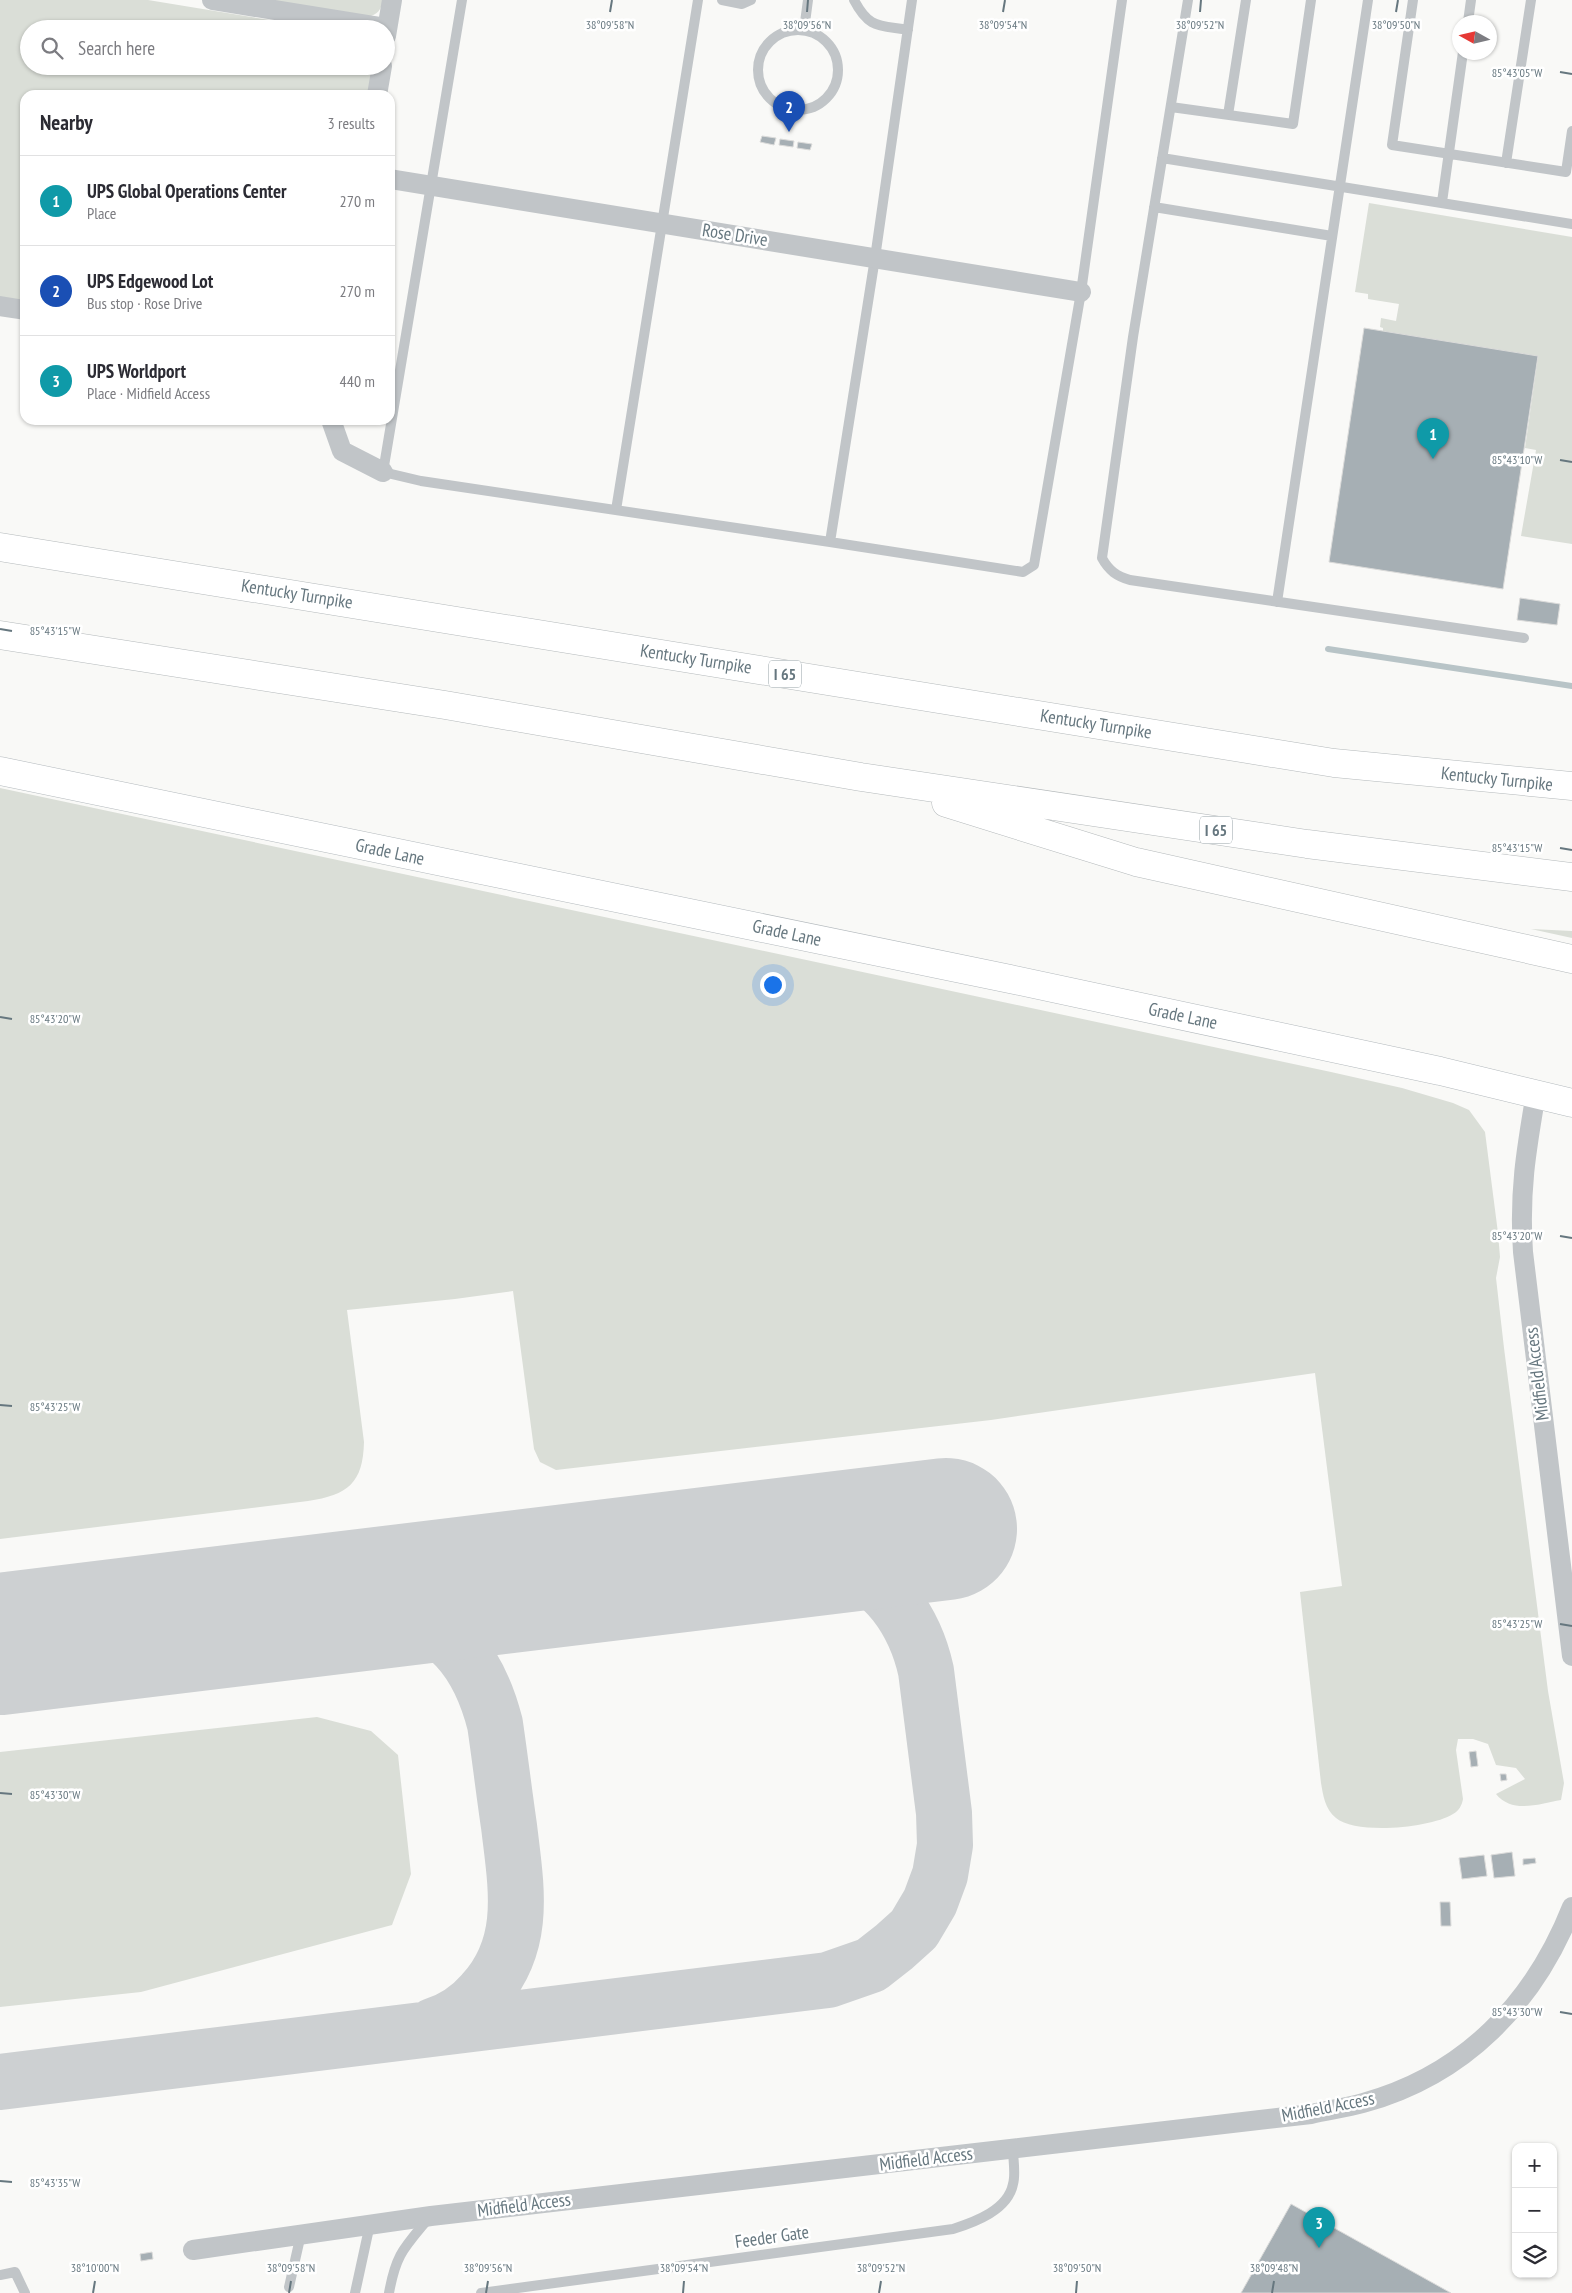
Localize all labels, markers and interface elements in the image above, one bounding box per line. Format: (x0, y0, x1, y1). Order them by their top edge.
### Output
north arrow (1452, 15, 1497, 60)
text: 38°09'58"N (586, 17, 634, 32)
text: 38°09'56"N (783, 17, 831, 32)
text: 38°09'54"N (979, 17, 1027, 32)
text: 38°09'52"N (1176, 17, 1224, 32)
text: 38°09'50"N (1372, 17, 1420, 32)
search box (20, 20, 395, 75)
icon: search (38, 34, 66, 62)
text: Search here (78, 36, 155, 60)
text: 85°43'05"W (1492, 65, 1542, 80)
pin: 2 (773, 91, 805, 132)
text: Nearby (40, 109, 93, 136)
text: 3 results (328, 113, 375, 133)
text: UPS Global Operations Center (87, 179, 287, 203)
text: 1 (52, 191, 60, 211)
text: 270 m (340, 191, 375, 211)
text: Place (87, 203, 116, 223)
street label: Rose Drive (701, 218, 769, 251)
text: UPS Edgewood Lot (87, 269, 213, 293)
text: 2 (52, 281, 60, 301)
text: 270 m (340, 281, 375, 301)
text: Bus stop · Rose Drive (87, 293, 202, 313)
text: UPS Worldport (87, 359, 186, 383)
text: 3 (52, 371, 60, 391)
text: 440 m (340, 371, 375, 391)
text: Place · Midfield Access (87, 383, 210, 403)
pin: 1 (1417, 418, 1449, 459)
text: 85°43'10"W (1492, 452, 1542, 467)
street label: Kentucky Turnpike (240, 573, 354, 614)
text: 85°43'15"W (30, 623, 80, 638)
street label: Kentucky Turnpike (639, 638, 753, 679)
road number: I 65 (769, 661, 801, 688)
street label: Kentucky Turnpike (1039, 703, 1153, 744)
street label: Kentucky Turnpike (1440, 761, 1554, 796)
road number: I 65 (1200, 816, 1232, 844)
street label: Grade Lane (354, 833, 427, 870)
text: 85°43'15"W (1492, 840, 1542, 855)
street label: Grade Lane (751, 914, 824, 951)
your location (760, 972, 786, 998)
street label: Grade Lane (1147, 997, 1220, 1034)
text: 85°43'20"W (30, 1011, 80, 1026)
text: 85°43'20"W (1492, 1228, 1542, 1243)
street label: Midfield Access (1519, 1326, 1554, 1422)
text: 85°43'25"W (30, 1399, 80, 1414)
text: 85°43'25"W (1492, 1616, 1542, 1631)
text: 85°43'30"W (30, 1787, 80, 1802)
text: 85°43'30"W (1492, 2004, 1542, 2019)
street label: Midfield Access (1280, 2086, 1376, 2127)
street label: Midfield Access (878, 2141, 974, 2176)
map controls (1512, 2143, 1557, 2278)
button: + (1512, 2143, 1557, 2188)
text: 85°43'35"W (30, 2175, 80, 2190)
street label: Midfield Access (476, 2187, 572, 2222)
button: − (1512, 2188, 1557, 2233)
pin: 3 (1303, 2207, 1335, 2248)
street label: Feeder Gate (733, 2220, 810, 2253)
button: layers (1512, 2233, 1557, 2278)
text: 38°10'00"N (71, 2260, 119, 2275)
text: 38°09'58"N (267, 2260, 315, 2275)
text: 38°09'56"N (464, 2260, 512, 2275)
text: 38°09'54"N (660, 2260, 708, 2275)
text: 38°09'52"N (857, 2260, 905, 2275)
text: 38°09'50"N (1053, 2260, 1101, 2275)
text: 38°09'48"N (1250, 2260, 1298, 2275)

